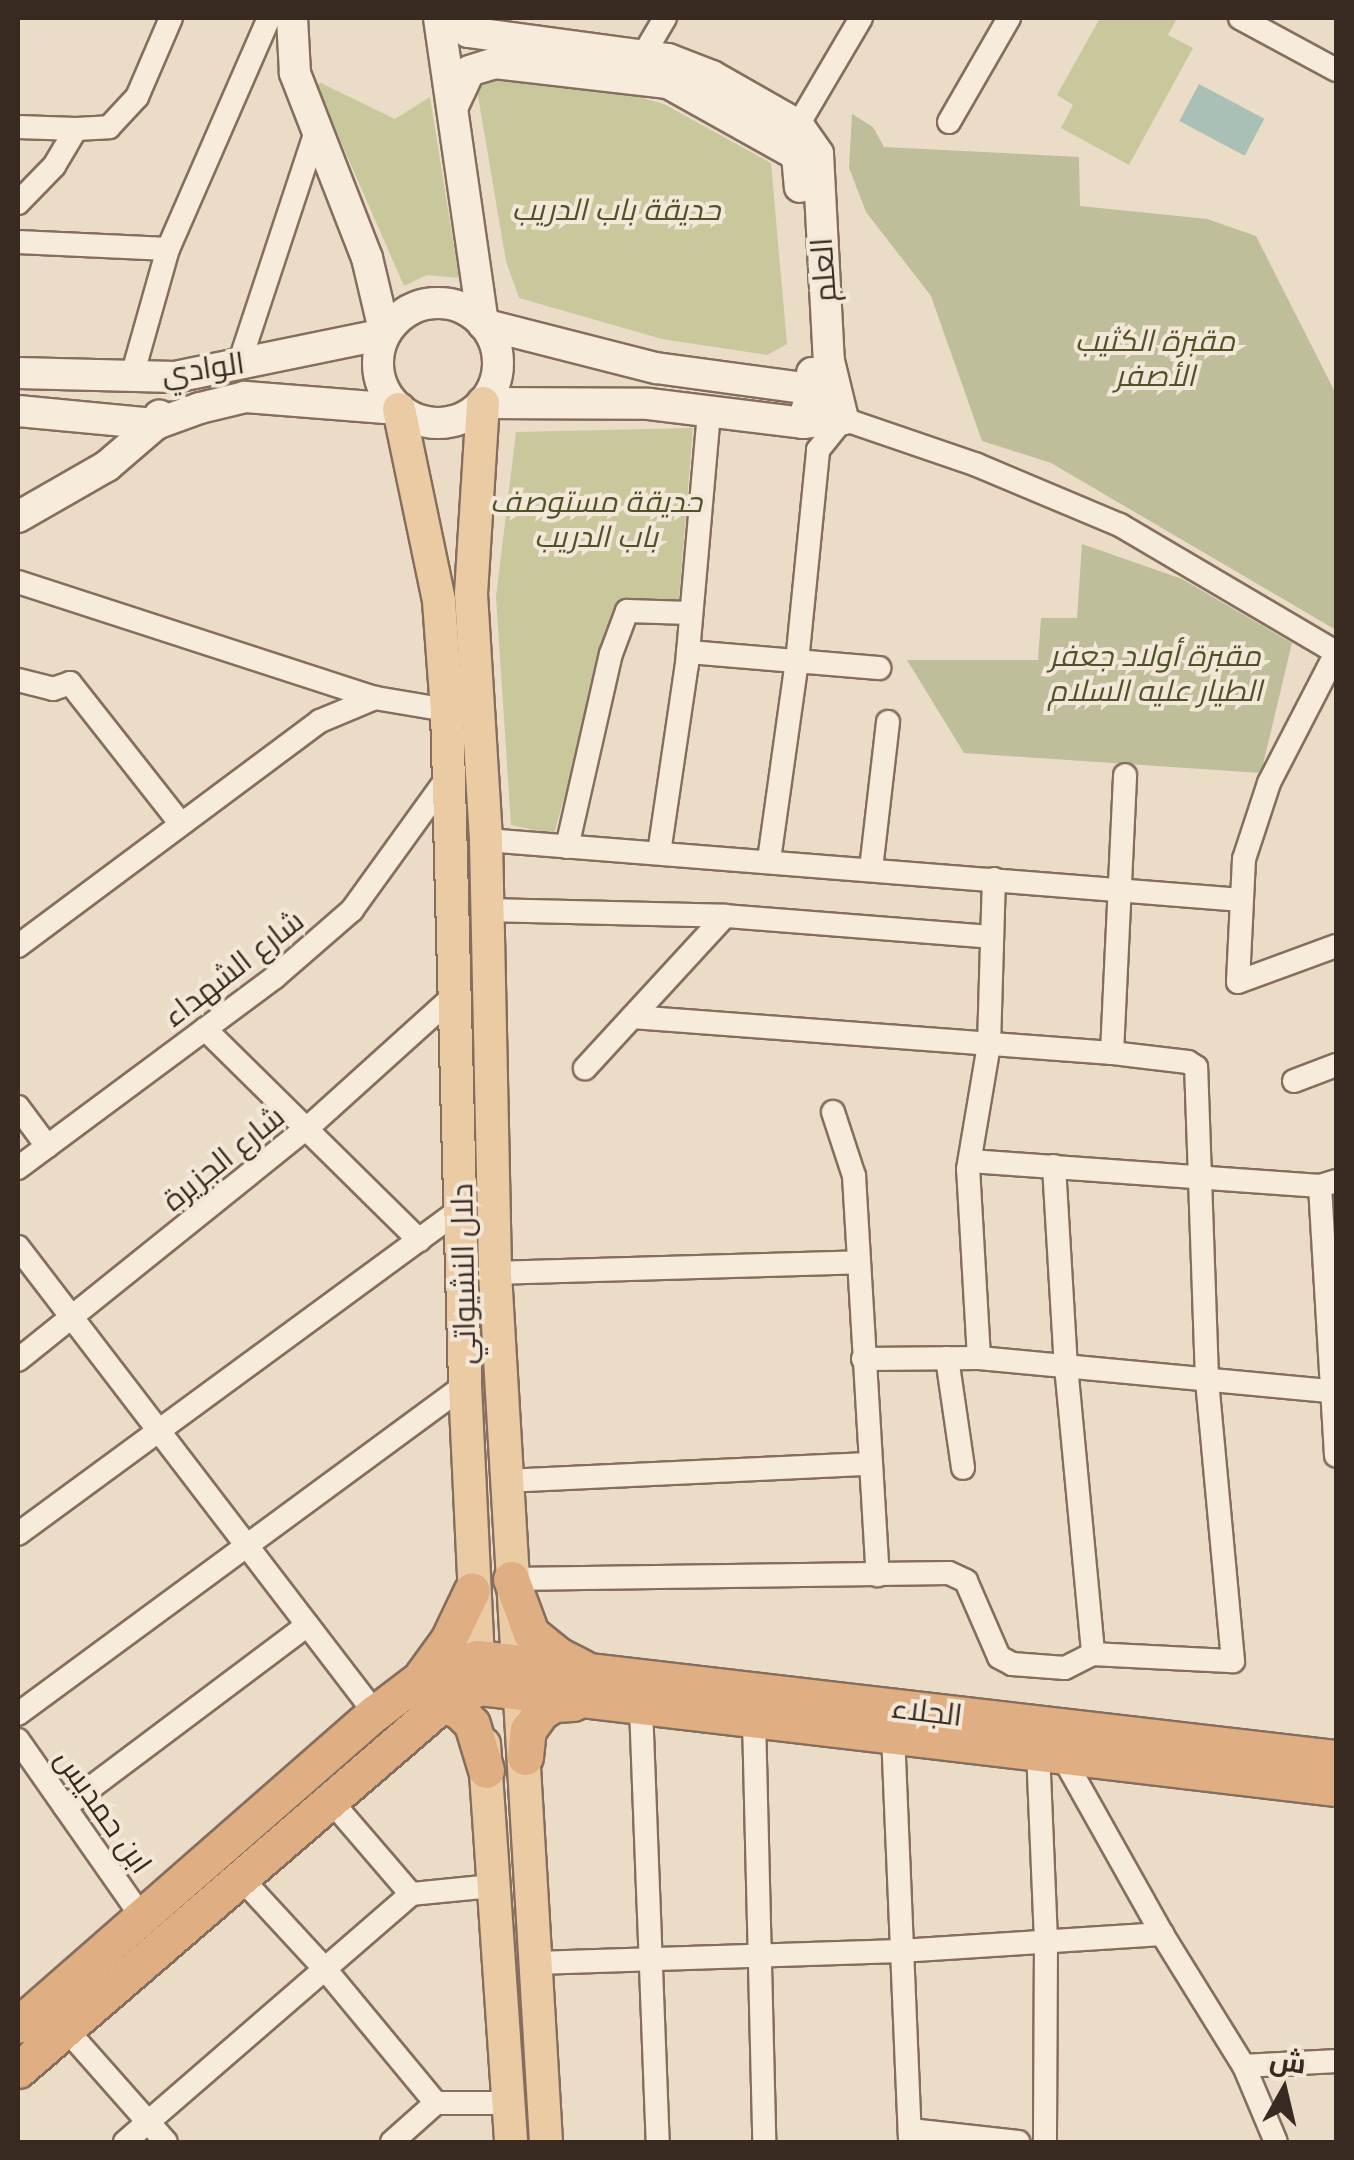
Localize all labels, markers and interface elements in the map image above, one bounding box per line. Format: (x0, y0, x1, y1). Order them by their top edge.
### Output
park label: حديقة باب الدريب (512, 191, 720, 227)
street label: العلم (803, 237, 843, 303)
park label: مقبرة الكثيب الأصفر (1075, 322, 1235, 392)
street label: الوادي (159, 344, 247, 392)
park label: حديقة مستوصف باب الدريب (490, 483, 702, 554)
park label: مقبرة أولاد جعفر الطيار عليه السلام (1048, 637, 1262, 708)
street label: شارع الشهداء (156, 902, 310, 1034)
street label: شارع الجزيرة (155, 1098, 291, 1218)
street label: دلال النشيواتي (443, 1183, 483, 1365)
street label: الجلاء (890, 1689, 964, 1733)
street label: ابن حمديس (48, 1742, 160, 1880)
text: ش (1268, 2039, 1309, 2082)
north arrow (1234, 2040, 1334, 2140)

